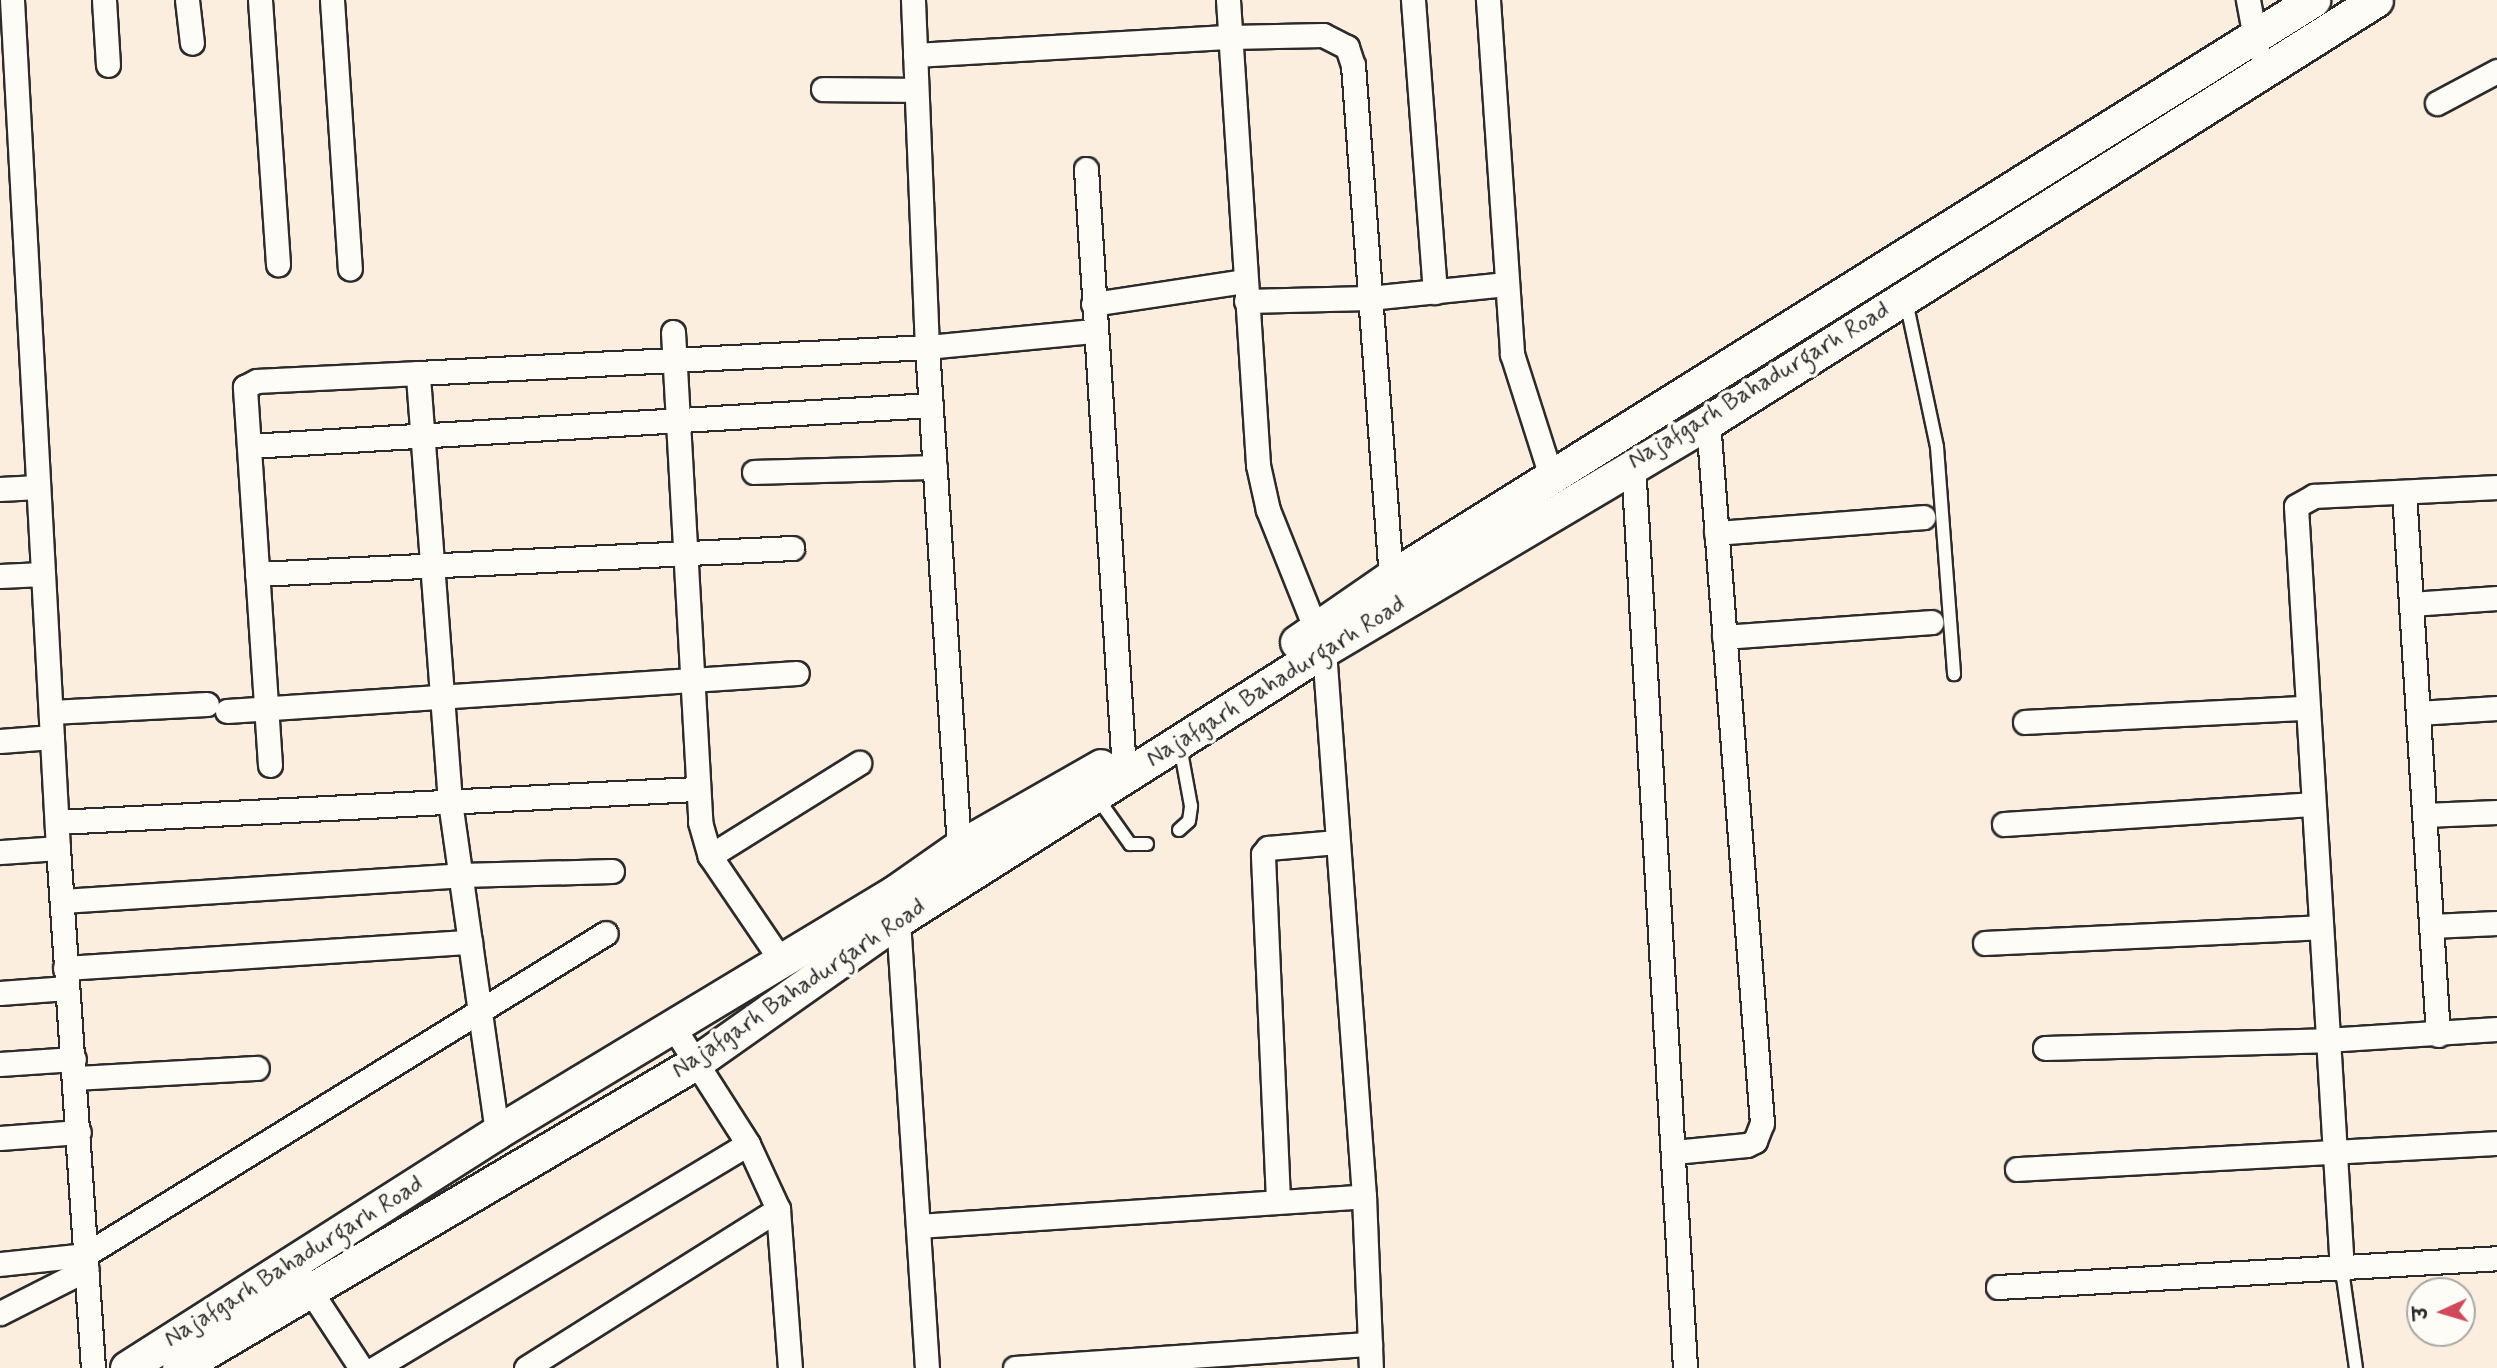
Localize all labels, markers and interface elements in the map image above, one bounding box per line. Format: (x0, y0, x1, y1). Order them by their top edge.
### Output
street label: Najafgarh Bahadurgarh Road (1623, 296, 1895, 476)
street label: Najafgarh Bahadurgarh Road (1141, 590, 1411, 774)
street label: Najafgarh Bahadurgarh Road (666, 893, 932, 1085)
street label: Najafgarh Bahadurgarh Road (159, 1170, 429, 1354)
north arrow (2406, 1277, 2476, 1347)
text: उ (2409, 1306, 2434, 1321)

